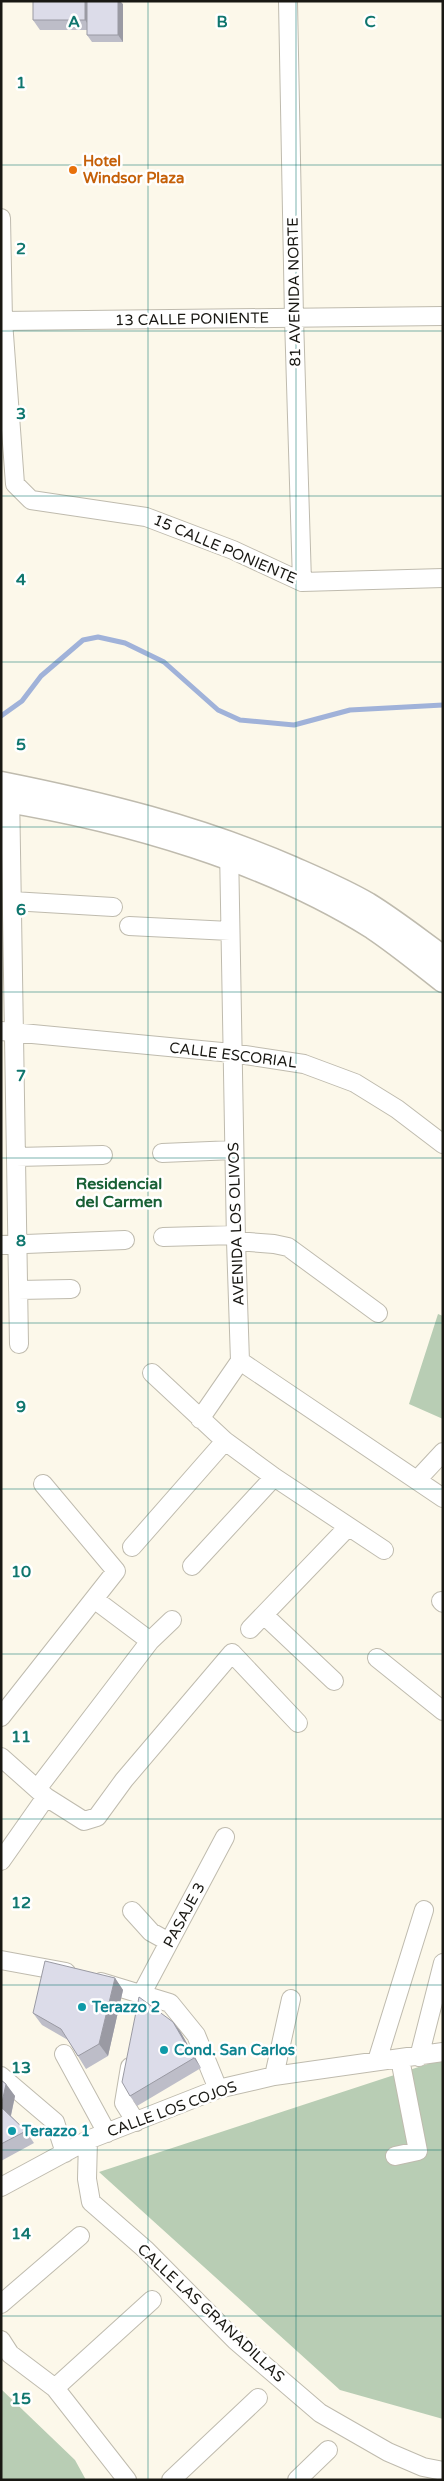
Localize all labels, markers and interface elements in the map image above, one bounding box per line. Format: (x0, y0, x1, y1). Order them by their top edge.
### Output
text: A (68, 12, 80, 32)
text: B (216, 12, 228, 32)
text: C (364, 12, 376, 32)
text: 1 (16, 73, 26, 93)
place label: Hotel Windsor Plaza (83, 152, 184, 187)
marker: Hotel Windsor Plaza (67, 164, 79, 176)
street label: 81 AVENIDA NORTE (284, 217, 304, 367)
text: 2 (16, 239, 26, 259)
street label: 13 CALLE PONIENTE (115, 309, 269, 329)
text: 3 (16, 404, 26, 424)
street label: 15 CALLE PONIENTE (151, 511, 299, 587)
text: 4 (16, 570, 26, 590)
text: 5 (16, 735, 26, 755)
text: 6 (16, 900, 26, 920)
street label: CALLE ESCORIAL (168, 1038, 298, 1072)
text: 7 (16, 1066, 26, 1086)
street label: AVENIDA LOS OLIVOS (224, 1142, 248, 1306)
district label: Residencial del Carmen (75, 1174, 163, 1212)
text: 8 (16, 1231, 26, 1251)
text: 9 (16, 1397, 26, 1417)
text: 10 (11, 1562, 31, 1582)
text: 11 (11, 1727, 31, 1747)
street label: PASAJE 3 (159, 1879, 209, 1951)
text: 12 (11, 1893, 31, 1913)
place label: Terazzo 2 (91, 1998, 160, 2016)
marker: Terazzo 2 (76, 2001, 88, 2013)
place label: Cond. San Carlos (174, 2041, 295, 2059)
marker: Cond. San Carlos (158, 2044, 170, 2056)
text: 13 (11, 2058, 31, 2078)
street label: CALLE LOS COJOS (105, 2077, 239, 2141)
place label: Terazzo 1 (21, 2122, 90, 2140)
marker: Terazzo 1 (6, 2125, 18, 2137)
text: 14 (11, 2224, 31, 2244)
street label: CALLE LAS GRANADILLAS (134, 2240, 288, 2386)
text: 15 (11, 2389, 31, 2409)

